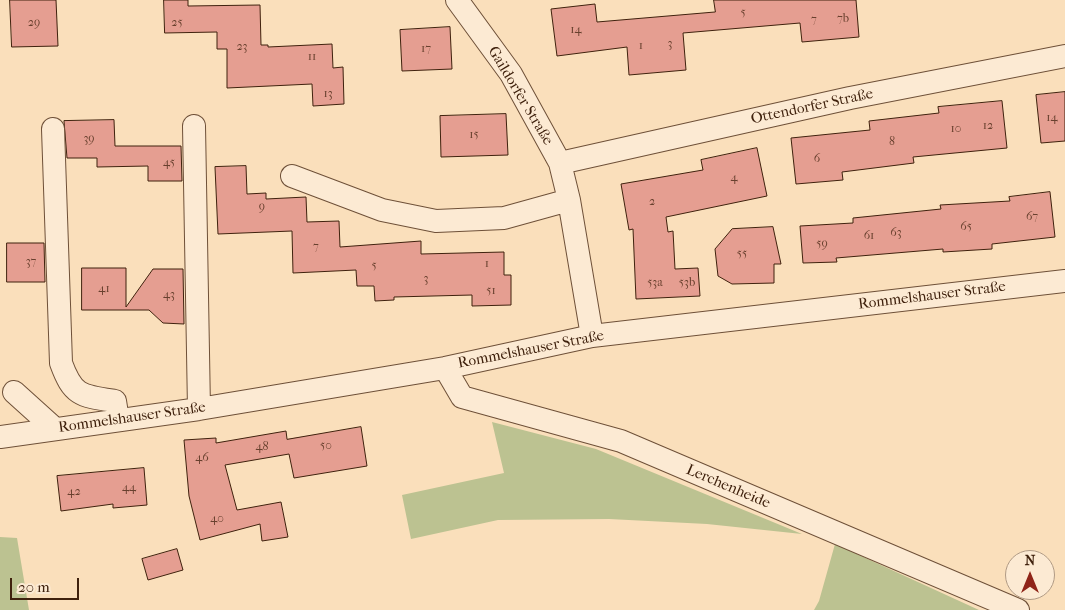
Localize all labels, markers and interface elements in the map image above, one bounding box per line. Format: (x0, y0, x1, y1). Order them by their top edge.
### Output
house number: 5 (740, 6, 746, 20)
house number: 7b (837, 12, 849, 26)
house number: 7 (811, 13, 817, 27)
house number: 29 (28, 16, 40, 30)
house number: 25 (171, 16, 183, 30)
house number: 14 (570, 23, 582, 37)
house number: 3 (668, 37, 672, 51)
house number: 1 (639, 39, 643, 53)
house number: 23 (236, 40, 248, 54)
house number: 17 (421, 42, 431, 56)
street label: Gaildorfer Straße (483, 43, 557, 149)
house number: 11 (308, 50, 316, 64)
street label: Ottendorfer Straße (749, 85, 875, 129)
house number: 13 (323, 87, 333, 101)
house number: 14 (1046, 111, 1058, 125)
house number: 12 (983, 119, 993, 133)
house number: 10 (951, 122, 961, 136)
house number: 15 (469, 128, 479, 142)
house number: 39 (83, 132, 95, 146)
house number: 8 (889, 135, 895, 149)
house number: 6 (814, 152, 820, 166)
house number: 45 (163, 156, 175, 170)
house number: 4 (730, 171, 738, 185)
house number: 2 (649, 195, 655, 209)
house number: 9 (259, 200, 265, 214)
house number: 67 (1026, 210, 1038, 224)
house number: 65 (960, 220, 972, 234)
house number: 63 (890, 226, 902, 240)
house number: 61 (864, 229, 874, 243)
house number: 59 (816, 237, 828, 251)
house number: 7 (313, 240, 319, 254)
house number: 55 (737, 247, 747, 261)
house number: 37 (26, 255, 36, 269)
house number: 1 (485, 257, 489, 271)
house number: 5 (371, 259, 377, 273)
house number: 3 (424, 272, 428, 286)
house number: 53a (647, 276, 663, 290)
house number: 53b (679, 276, 695, 290)
street label: Rommelshauser Straße (857, 278, 1007, 314)
house number: 41 (98, 282, 110, 296)
house number: 51 (486, 284, 496, 298)
house number: 43 (163, 288, 175, 302)
street label: Rommelshauser Straße (456, 327, 606, 373)
street label: Rommelshauser Straße (57, 399, 207, 437)
house number: 50 (320, 439, 332, 453)
house number: 48 (255, 440, 269, 454)
house number: 46 (195, 451, 209, 465)
street label: Lerchenheide (683, 461, 773, 513)
house number: 44 (122, 481, 136, 495)
house number: 42 (67, 485, 81, 499)
house number: 40 (210, 512, 224, 526)
north arrow (1005, 550, 1055, 600)
text: N (1025, 552, 1035, 569)
scale bar (12, 568, 81, 600)
text: 20 m (18, 578, 50, 596)

